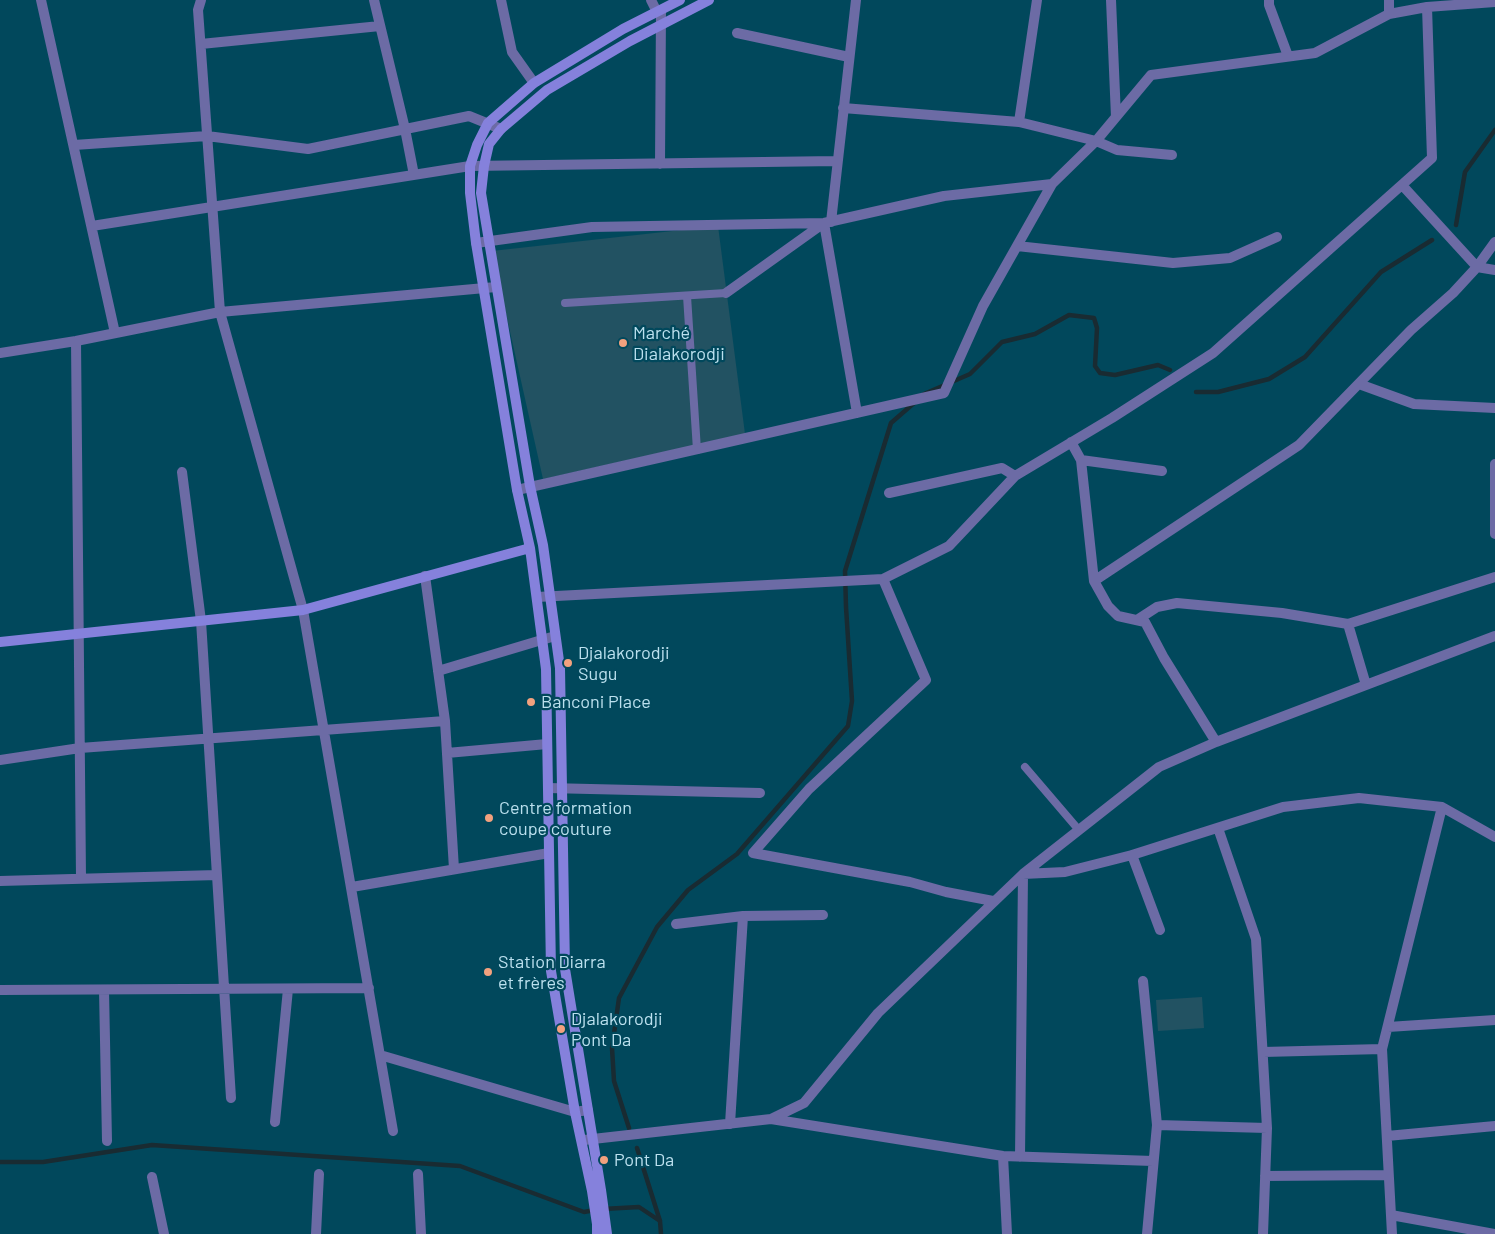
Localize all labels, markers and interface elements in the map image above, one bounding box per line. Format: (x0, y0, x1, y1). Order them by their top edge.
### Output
place label: Marché Dialakorodji (633, 322, 725, 364)
marker: Marché Dialakorodji (617, 337, 629, 349)
place label: Djalakorodji Sugu (578, 642, 670, 684)
marker: Djalakorodji Sugu (562, 657, 574, 669)
place label: Banconi Place (541, 691, 651, 713)
marker: Banconi Place (525, 696, 537, 708)
place label: Centre formation coupe couture (499, 797, 632, 840)
marker: Centre formation coupe couture (483, 812, 495, 824)
place label: Station Diarra et frères (498, 951, 606, 994)
marker: Station Diarra et frères (482, 966, 494, 978)
place label: Djalakorodji Pont Da (571, 1008, 663, 1050)
marker: Djalakorodji Pont Da (555, 1023, 567, 1035)
place label: Pont Da (614, 1149, 674, 1171)
marker: Pont Da (598, 1154, 610, 1166)

